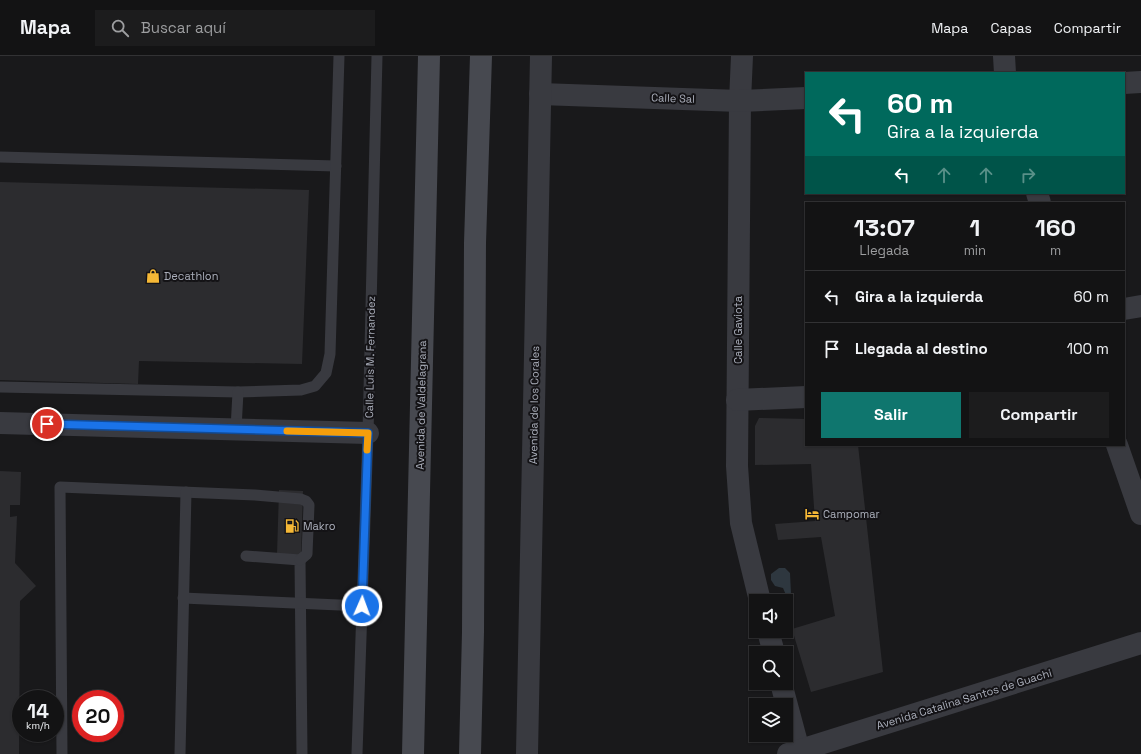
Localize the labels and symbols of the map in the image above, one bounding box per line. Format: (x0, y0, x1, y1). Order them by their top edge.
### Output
street label: Calle Sal (651, 90, 695, 106)
shop icon: Decathlon (145, 268, 161, 284)
place label: Decathlon (164, 269, 218, 283)
street label: Calle Luis M. Fernandez (362, 295, 378, 418)
street label: Calle Gaviota (731, 295, 745, 364)
street label: Avenida de Valdelagrana (413, 340, 429, 470)
street label: Avenida de los Corales (526, 346, 542, 464)
pin (30, 407, 64, 441)
hotel icon: Campomar (804, 506, 820, 522)
place label: Campomar (823, 507, 880, 521)
fuel station icon: Makro (284, 518, 300, 534)
place label: Makro (303, 519, 336, 533)
position arrow (341, 585, 383, 627)
street label: Avenida Catalina Santos de Guachi (875, 665, 1054, 732)
speed limit sign: 20 (72, 690, 124, 742)

